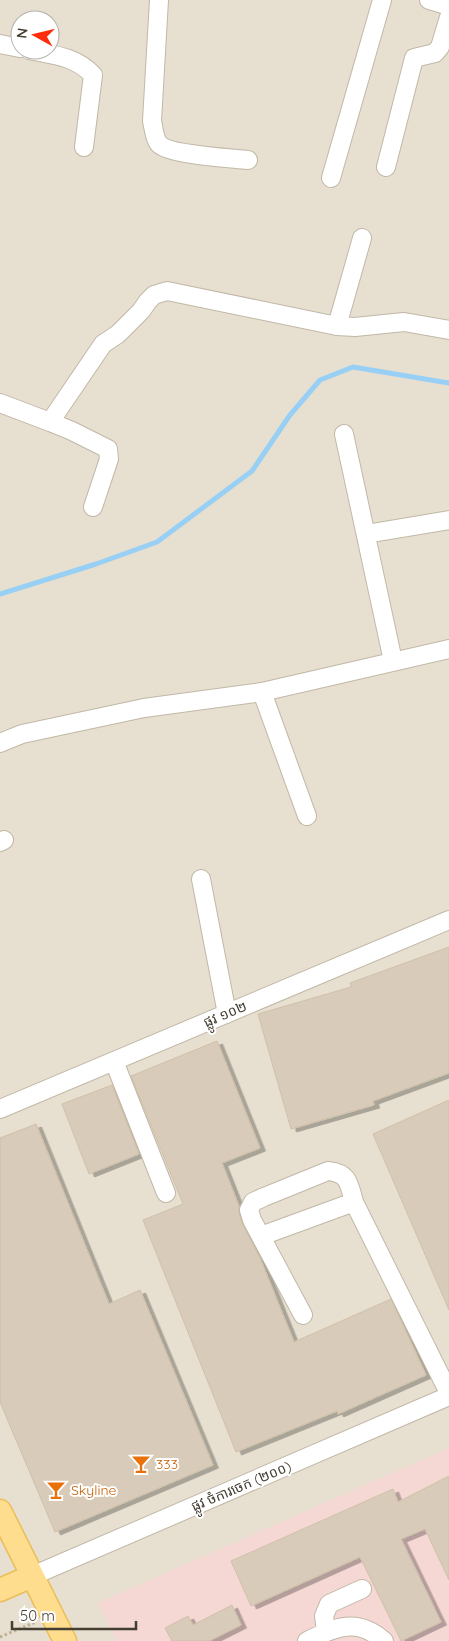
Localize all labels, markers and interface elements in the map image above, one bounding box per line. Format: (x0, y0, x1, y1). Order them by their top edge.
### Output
north arrow (10, 10, 60, 60)
text: N (12, 27, 32, 40)
street label: ផ្លូវ ១០២ (200, 997, 251, 1034)
bar icon: 333 (130, 1453, 152, 1475)
place label: 333 (156, 1455, 178, 1473)
street label: ផ្លូវ ចំការចេក (២០០) (188, 1457, 295, 1518)
bar icon: Skyline (45, 1479, 67, 1501)
place label: Skyline (71, 1481, 117, 1499)
scale bar (12, 1598, 136, 1630)
text: 50 m (20, 1606, 55, 1625)

